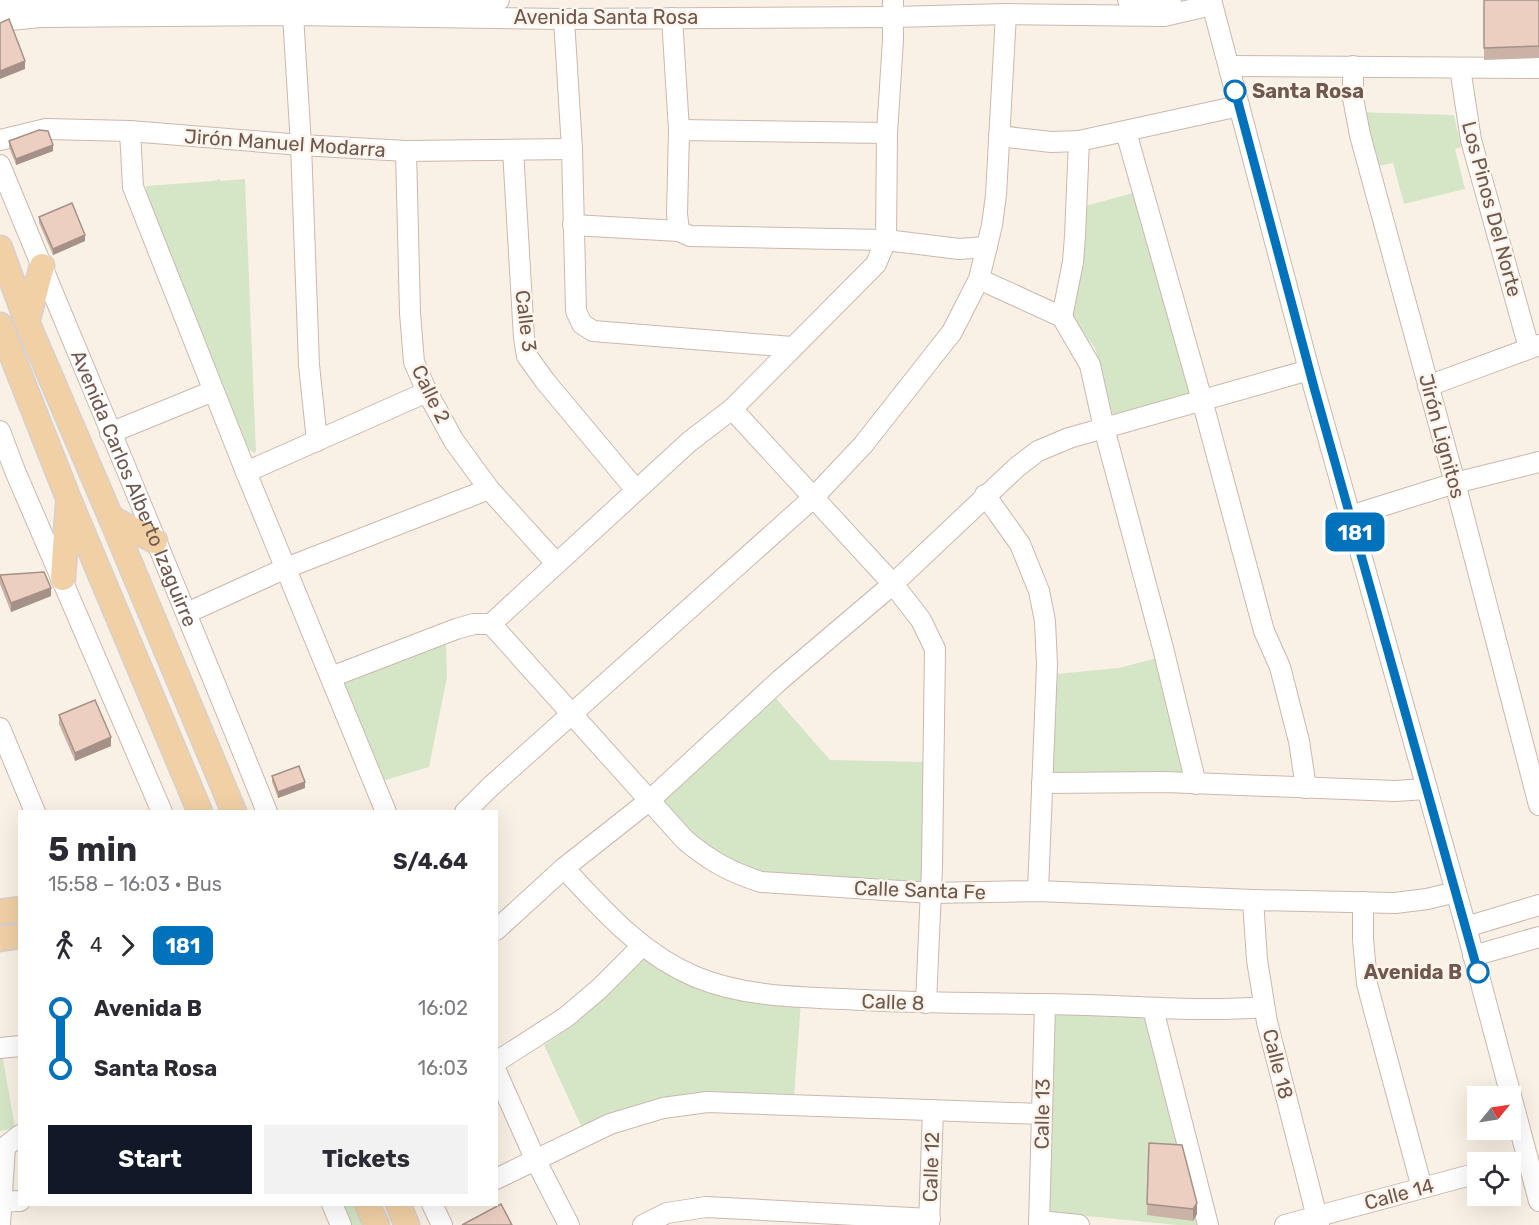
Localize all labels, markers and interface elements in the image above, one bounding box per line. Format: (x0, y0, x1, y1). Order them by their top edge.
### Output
street label: Avenida Santa Rosa (514, 5, 698, 29)
place label: Santa Rosa (1252, 79, 1364, 103)
marker: Santa Rosa (1224, 80, 1246, 102)
street label: Los Pinos Del Norte (1457, 119, 1527, 299)
street label: Jirón Manuel Modarra (183, 124, 387, 162)
street label: Calle 3 (510, 289, 542, 353)
street label: Avenida Carlos Alberto Izaguirre (66, 346, 202, 630)
street label: Calle 2 (407, 361, 455, 427)
street label: Jirón Lignitos (1414, 371, 1470, 501)
line badge: 181 (1320, 512, 1390, 552)
text: 181 (1337, 520, 1373, 545)
text: 5 min (48, 830, 137, 869)
text: S/4.64 (393, 848, 468, 875)
text: 15:58 – 16:03 · Bus (48, 872, 222, 896)
street label: Calle Santa Fe (854, 876, 986, 904)
icon: walk (48, 929, 81, 962)
icon: forward (111, 929, 144, 962)
text: 4 (90, 933, 102, 957)
text: 181 (165, 933, 201, 958)
place label: Avenida B (1364, 960, 1462, 984)
marker: Avenida B (1467, 961, 1489, 983)
street label: Calle 8 (861, 989, 925, 1015)
text: Avenida B (94, 995, 202, 1022)
text: 16:02 (418, 996, 468, 1020)
street label: Calle 18 (1258, 1026, 1298, 1102)
text: Santa Rosa (94, 1055, 217, 1082)
text: 16:03 (418, 1056, 468, 1080)
street label: Calle 13 (1029, 1078, 1055, 1150)
north arrow (1467, 1086, 1521, 1140)
map controls (1467, 1086, 1521, 1206)
button: Start (48, 1125, 252, 1194)
button: Tickets (264, 1125, 468, 1194)
street label: Calle 12 (918, 1131, 944, 1203)
button: locate (1467, 1152, 1521, 1206)
street label: Calle 14 (1362, 1173, 1436, 1215)

